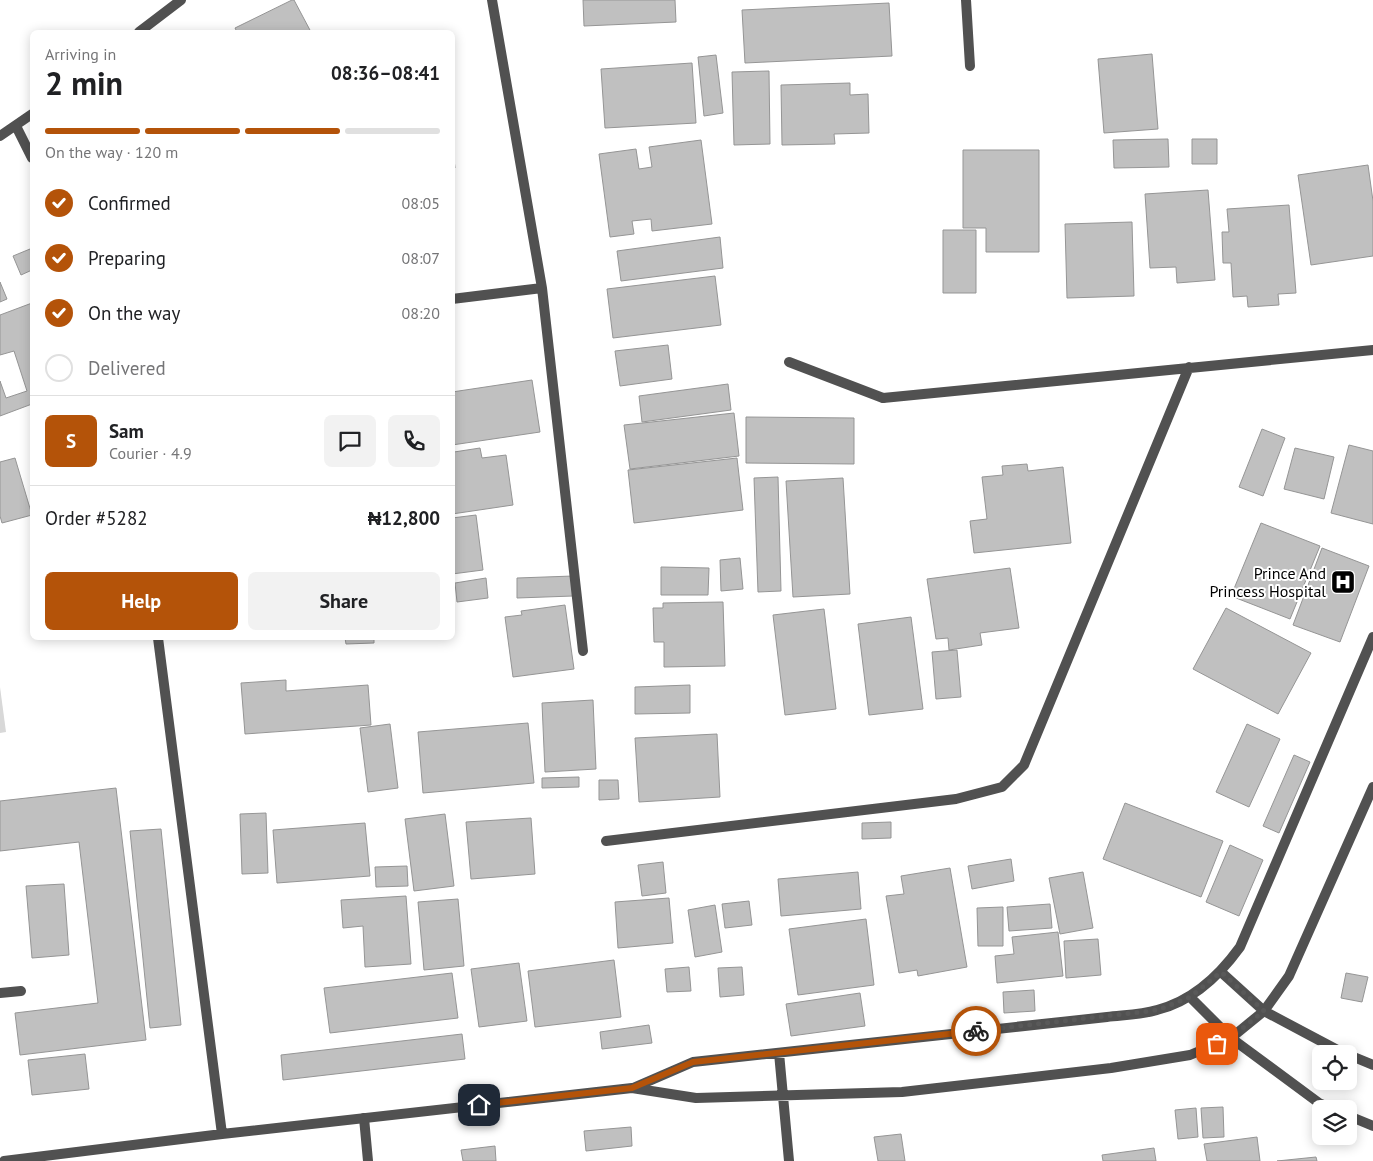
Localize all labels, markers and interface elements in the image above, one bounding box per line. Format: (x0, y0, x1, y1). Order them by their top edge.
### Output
text: Arriving in (45, 44, 116, 64)
text: 08:36–08:41 (331, 61, 440, 85)
text: 2 min (45, 62, 123, 104)
text: On the way · 120 m (45, 142, 178, 162)
icon: check (45, 189, 73, 217)
text: Confirmed (88, 191, 171, 215)
text: 08:05 (402, 193, 440, 213)
icon: check (45, 244, 73, 272)
text: Preparing (88, 246, 166, 270)
text: 08:07 (402, 248, 440, 268)
icon: check (45, 299, 73, 327)
text: On the way (88, 301, 180, 325)
text: 08:20 (402, 303, 440, 323)
text: Delivered (88, 356, 166, 380)
button: chat (324, 415, 376, 467)
button: phone (388, 415, 440, 467)
text: Sam (109, 419, 144, 443)
text: S (66, 429, 76, 453)
text: Courier · 4.9 (109, 443, 192, 463)
text: Order #5282 (45, 506, 148, 530)
text: ₦12,800 (368, 506, 440, 530)
place label: Prince And Princess Hospital (1209, 563, 1326, 601)
hospital icon: Prince And Princess Hospital (1330, 569, 1356, 595)
button: Help (45, 572, 238, 630)
button: Share (248, 572, 440, 630)
courier (951, 1006, 1001, 1056)
icon: bike (962, 1017, 990, 1045)
pin (1196, 1023, 1238, 1065)
icon: bag (1203, 1030, 1231, 1058)
map controls (1312, 1045, 1357, 1145)
button: locate (1312, 1045, 1357, 1090)
pin (458, 1084, 500, 1126)
icon: home (465, 1091, 493, 1119)
button: layers (1312, 1100, 1357, 1145)

